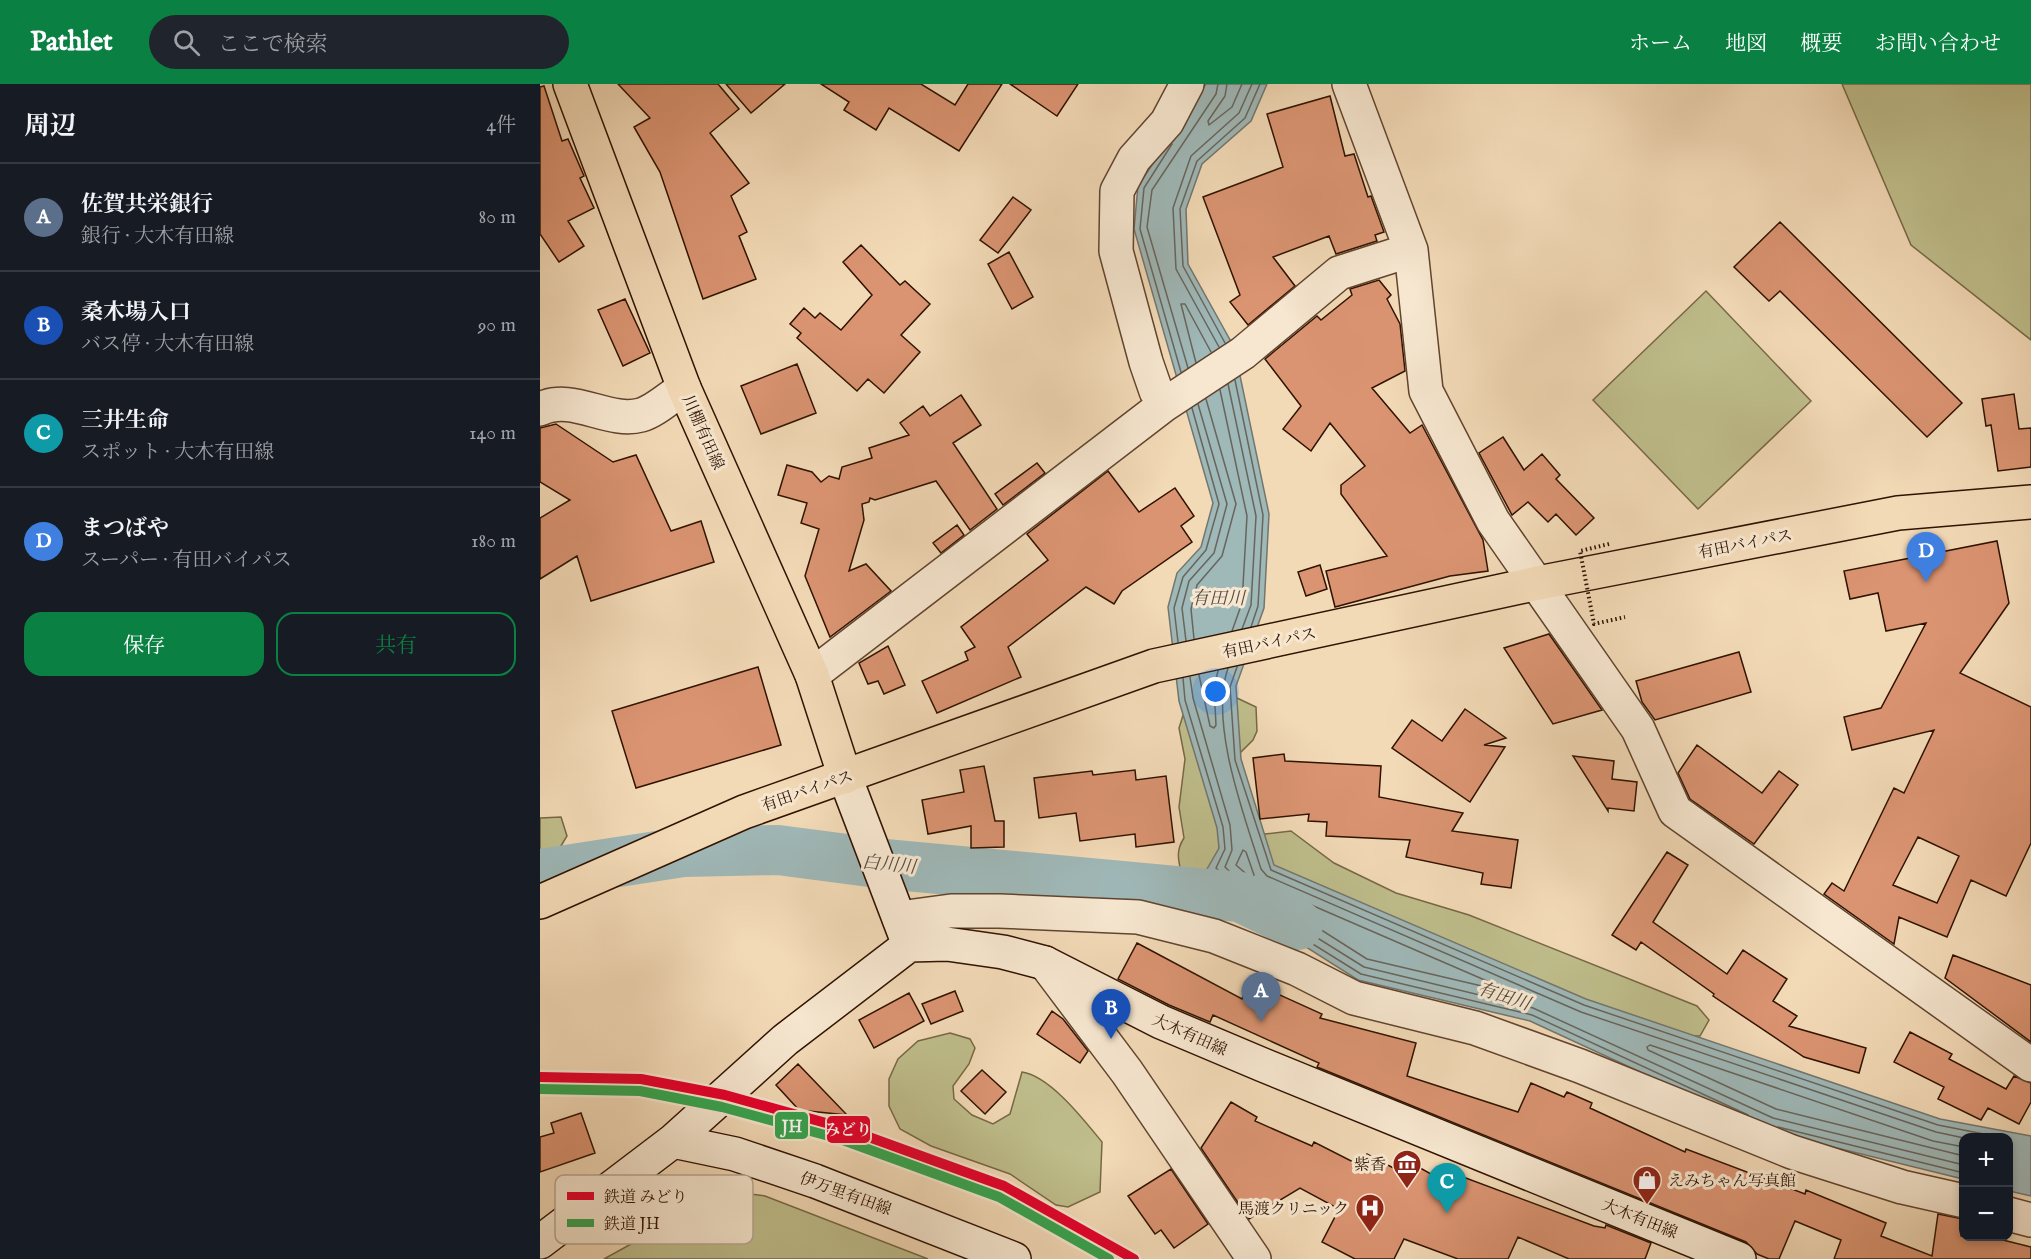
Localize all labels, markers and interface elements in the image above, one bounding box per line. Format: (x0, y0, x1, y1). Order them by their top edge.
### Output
search box (149, 15, 569, 69)
text: Pathlet (30, 25, 113, 60)
icon: search (170, 26, 203, 59)
text: ここで検索 (218, 31, 328, 59)
text: ホーム (1629, 31, 1692, 58)
text: 地図 (1725, 31, 1767, 58)
text: 概要 (1800, 31, 1842, 58)
text: お問い合わせ (1875, 31, 2001, 58)
text: 周辺 (24, 110, 76, 143)
text: 4件 (486, 113, 516, 138)
text: 佐賀共栄銀行 (81, 191, 213, 219)
text: A (37, 205, 50, 230)
text: 80 m (479, 205, 516, 230)
text: 銀行 · 大木有田線 (81, 224, 234, 249)
text: 桑木場入口 (81, 299, 191, 327)
text: B (37, 313, 50, 338)
text: 90 m (478, 313, 516, 338)
text: バス停 · 大木有田線 (81, 332, 254, 357)
street label: 川棚有田線 (677, 392, 728, 473)
text: 三井生命 (81, 407, 169, 435)
text: C (36, 421, 51, 446)
text: 140 m (469, 421, 516, 446)
text: スポット · 大木有田線 (81, 440, 274, 465)
text: まつばや (81, 515, 169, 543)
street label: 有田バイパス (1697, 526, 1794, 564)
text: D (35, 529, 52, 554)
text: 180 m (471, 529, 516, 554)
pin: D (1906, 532, 1946, 582)
text: スーパー · 有田バイパス (81, 548, 292, 573)
water label: 有田川 (1191, 588, 1247, 611)
button: 保存 (24, 612, 264, 676)
button: 共有 (276, 612, 516, 676)
street label: 有田バイパス (1221, 624, 1318, 664)
your location (1201, 677, 1230, 706)
street label: 有田バイパス (759, 767, 856, 817)
water label: 白川川 (861, 851, 919, 880)
pin: A (1242, 972, 1280, 1022)
water label: 有田川 (1474, 978, 1535, 1017)
pin: B (1092, 990, 1130, 1039)
street label: 大木有田線 (1149, 1010, 1230, 1061)
line badge: JH (774, 1111, 809, 1140)
line badge: みどり (826, 1115, 871, 1144)
text: JH (780, 1118, 802, 1138)
text: みどり (824, 1121, 872, 1141)
map controls (1959, 1133, 2013, 1241)
button: + (1959, 1133, 2013, 1187)
museum icon: 紫香 (1391, 1148, 1423, 1190)
place label: 紫香 (1354, 1156, 1386, 1176)
pin: C (1428, 1164, 1466, 1213)
shop icon: えみちゃん写真館 (1631, 1164, 1663, 1206)
street label: 伊万里有田線 (797, 1169, 894, 1221)
place label: えみちゃん写真館 (1668, 1172, 1796, 1192)
legend (555, 1175, 753, 1244)
button: − (1959, 1187, 2013, 1241)
text: 鉄道 みどり (603, 1188, 688, 1208)
hospital icon: 馬渡クリニック (1354, 1192, 1386, 1234)
street label: 大木有田線 (1598, 1196, 1680, 1244)
place label: 馬渡クリニック (1238, 1200, 1349, 1220)
text: 鉄道 JH (603, 1215, 660, 1235)

